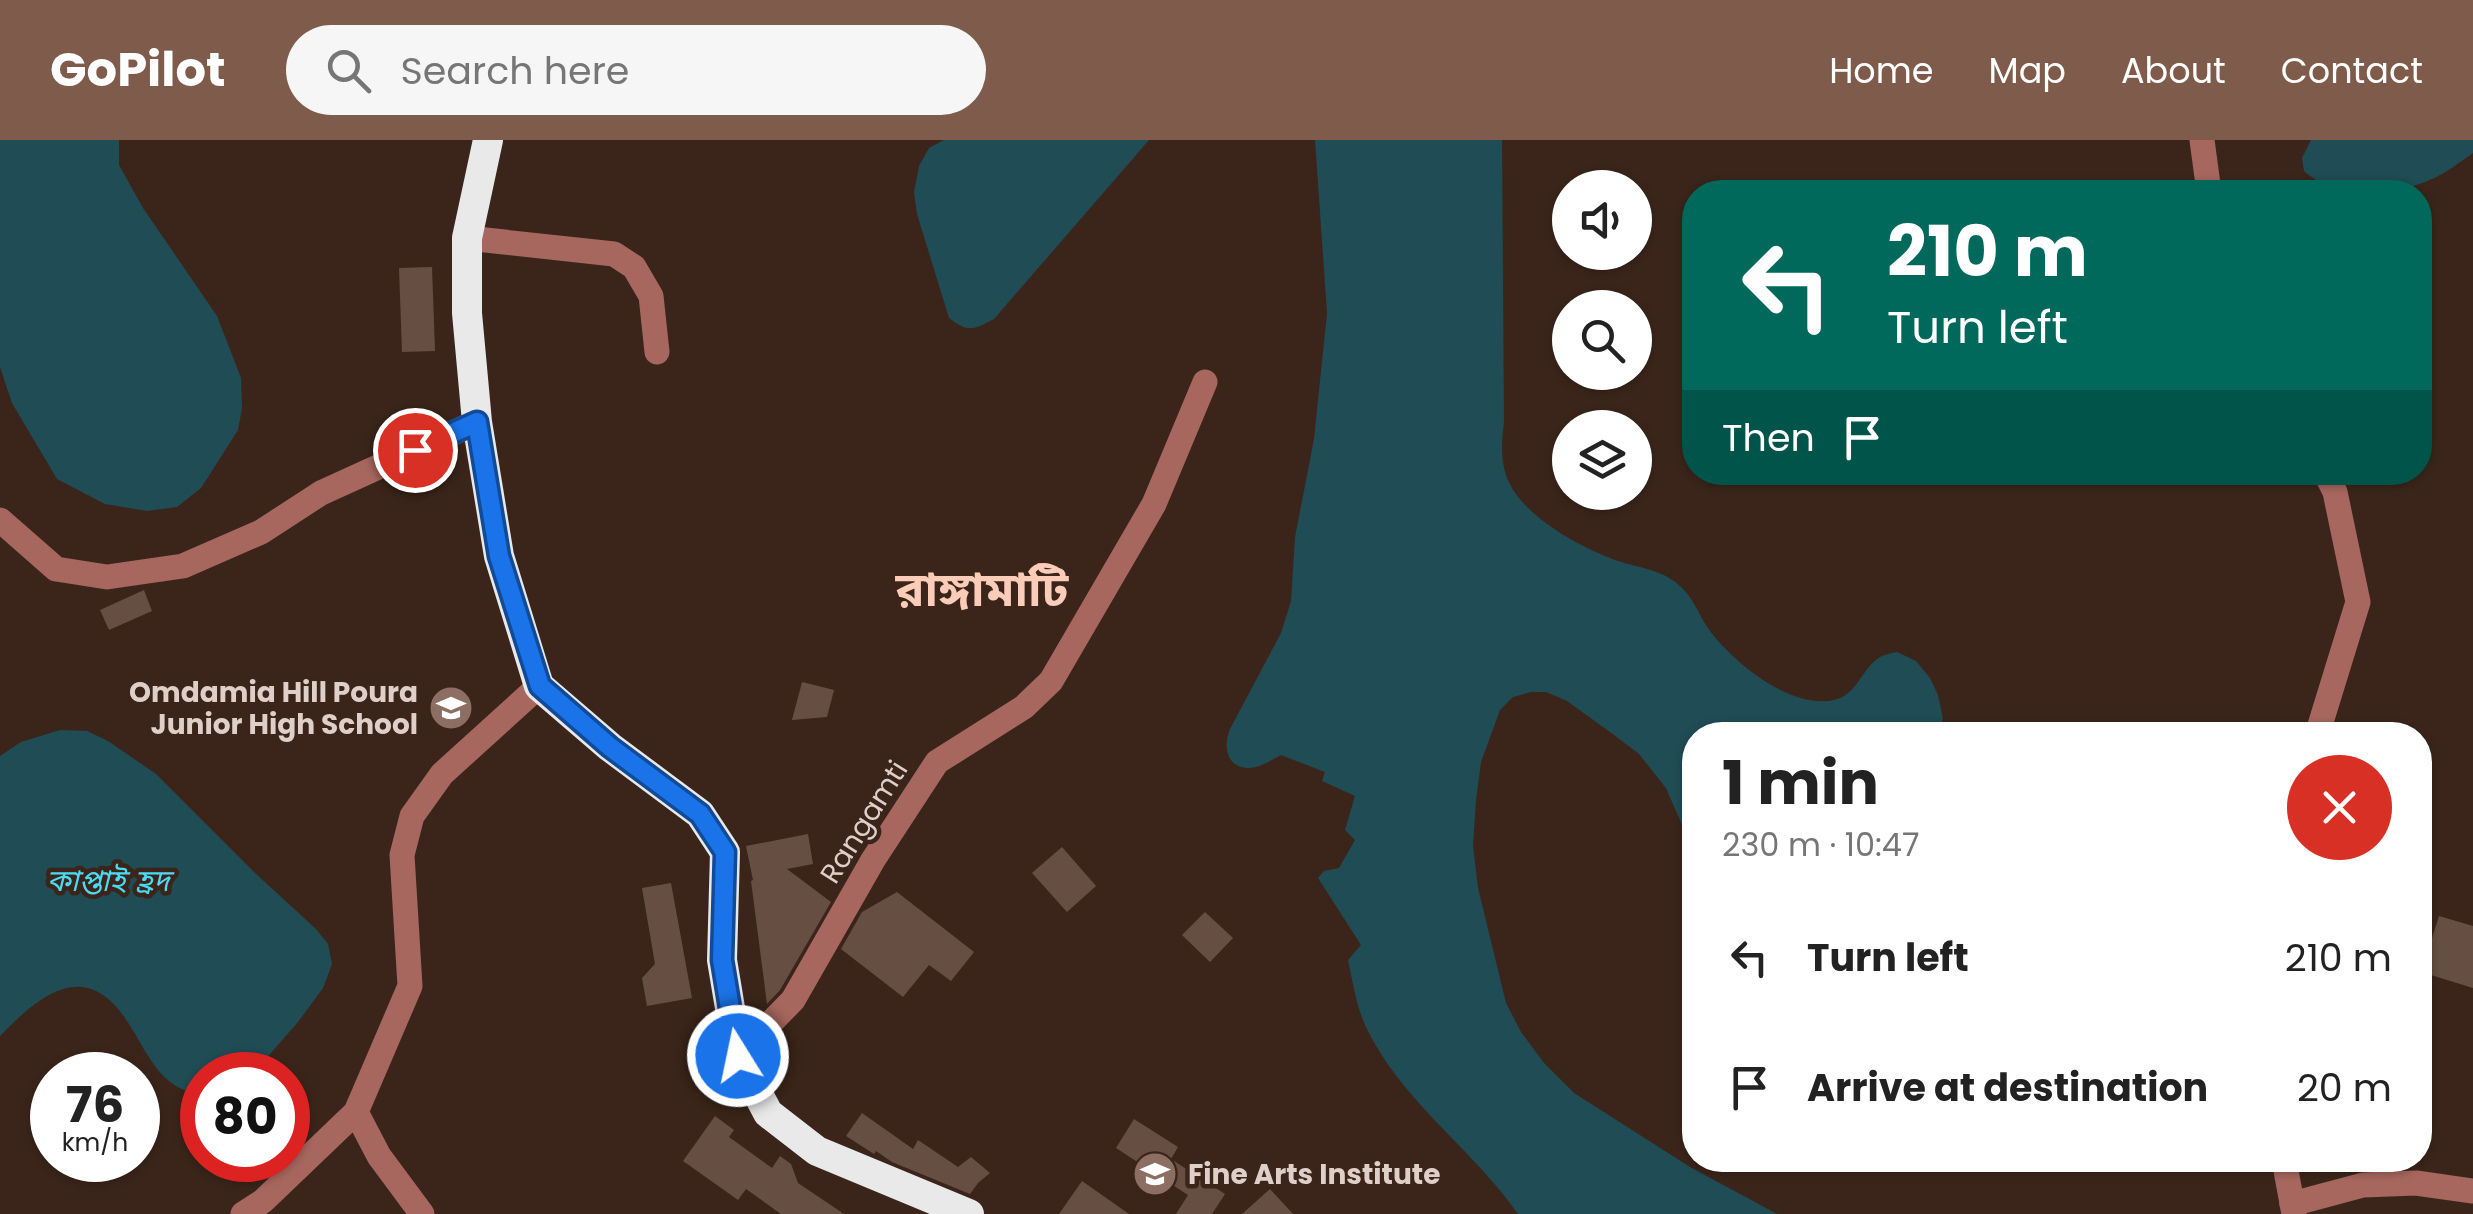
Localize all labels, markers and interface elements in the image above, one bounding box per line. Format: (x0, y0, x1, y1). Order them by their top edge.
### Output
search box (286, 25, 986, 115)
text: GoPilot (50, 36, 226, 103)
icon: search (321, 43, 376, 98)
text: Search here (401, 44, 629, 97)
text: Home (1829, 46, 1934, 95)
text: Map (1989, 46, 2066, 95)
text: About (2121, 46, 2226, 95)
text: Contact (2281, 46, 2423, 95)
map controls (1552, 170, 1652, 510)
button: sound (1552, 170, 1652, 270)
text: 210 m (1887, 202, 2088, 301)
icon: left (1722, 220, 1852, 350)
button: search (1552, 290, 1652, 390)
text: Turn left (1887, 296, 2068, 359)
pin (373, 408, 458, 493)
button: layers (1552, 410, 1652, 510)
icon: arrive (1835, 410, 1890, 465)
text: Then (1722, 411, 1815, 464)
icon: arrive (388, 423, 443, 478)
district label: রাঙ্গামাটি (895, 556, 1070, 623)
place label: Omdamia Hill Poura Junior High School (129, 673, 418, 744)
school or university icon: Omdamia Hill Poura Junior High School (428, 685, 474, 731)
text: 1 min (1722, 741, 1879, 825)
street label: Rangamti (811, 753, 917, 891)
button: close (2287, 755, 2392, 860)
text: 230 m · 10:47 (1722, 822, 1919, 867)
water label: কাপ্তাই হ্রদ (46, 859, 175, 902)
icon: left (1722, 930, 1777, 985)
text: Turn left (1807, 931, 1969, 984)
text: 210 m (2285, 931, 2392, 984)
position arrow (686, 1004, 790, 1108)
speed limit sign: 80 (180, 1052, 310, 1182)
icon: arrive (1722, 1060, 1777, 1115)
text: Arrive at destination (1807, 1061, 2208, 1114)
text: 20 m (2297, 1061, 2392, 1114)
text: 76 (66, 1069, 124, 1140)
text: km/h (62, 1125, 128, 1160)
school or university icon: Fine Arts Institute (1132, 1151, 1178, 1197)
place label: Fine Arts Institute (1188, 1155, 1440, 1194)

